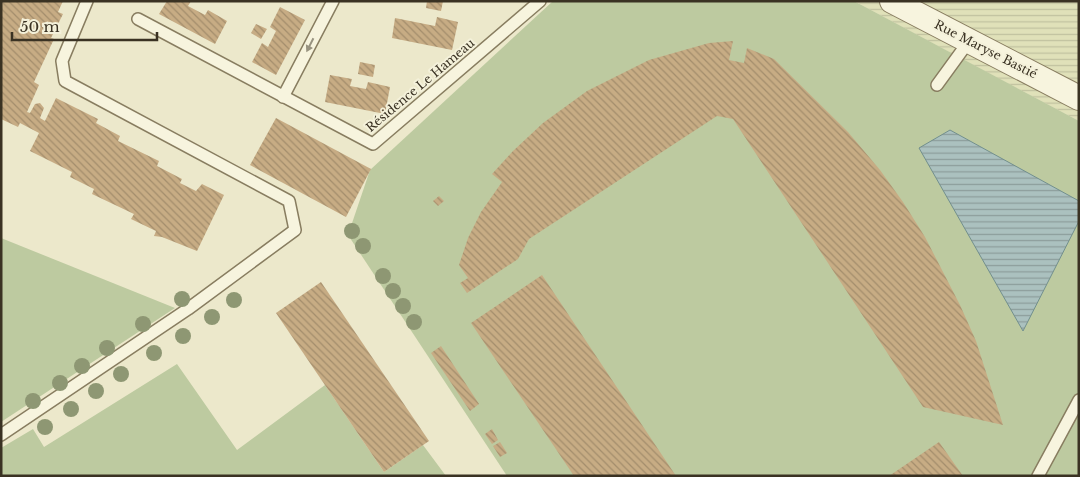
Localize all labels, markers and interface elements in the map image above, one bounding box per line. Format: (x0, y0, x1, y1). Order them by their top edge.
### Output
scale bar (12, 10, 158, 42)
text: 50 m (20, 17, 60, 36)
street label: Rue Maryse Bastié (932, 17, 1040, 81)
street label: Résidence Le Hameau (363, 35, 477, 135)
one-way arrow (306, 37, 314, 52)

